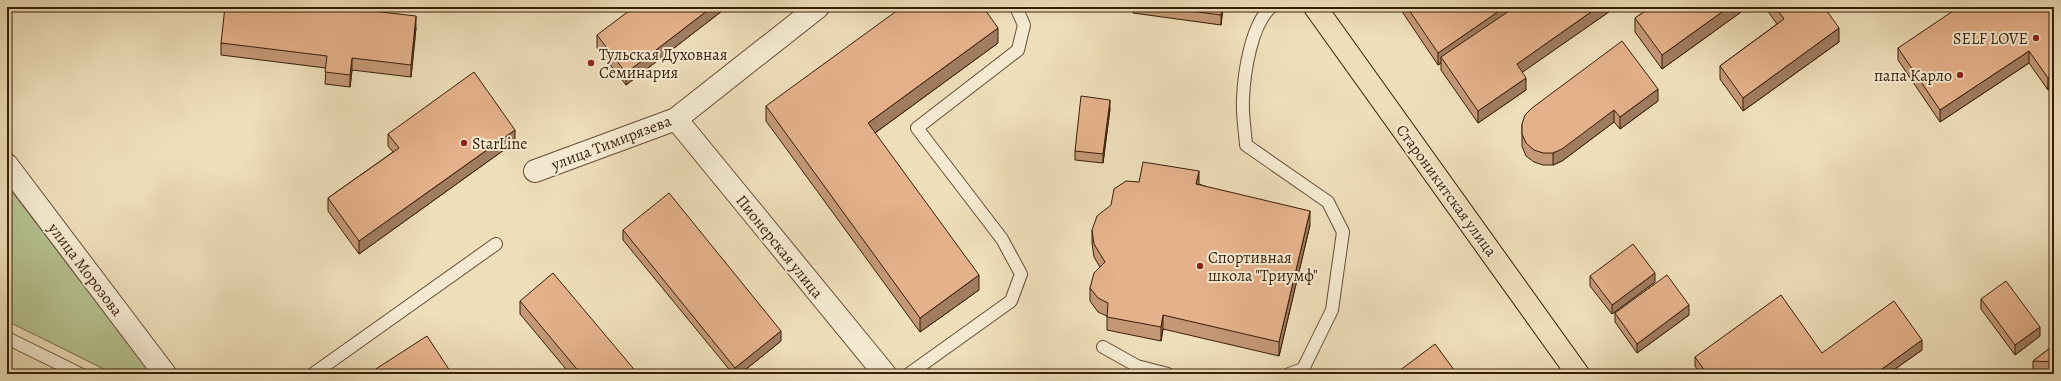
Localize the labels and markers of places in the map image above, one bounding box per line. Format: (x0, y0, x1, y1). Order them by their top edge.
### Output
place label: SELF LOVE (1953, 28, 2028, 50)
marker: SELF LOVE (2031, 33, 2041, 43)
place label: Тульская Духовная Семинария (599, 44, 728, 84)
marker: Тульская Духовная Семинария (586, 58, 596, 68)
place label: папа Карло (1874, 65, 1952, 87)
marker: папа Карло (1955, 70, 1965, 80)
place label: StarLine (472, 133, 527, 155)
marker: StarLine (459, 138, 469, 148)
place label: Спортивная школа "Триумф" (1208, 247, 1318, 287)
marker: Спортивная школа "Триумф" (1195, 261, 1205, 271)

